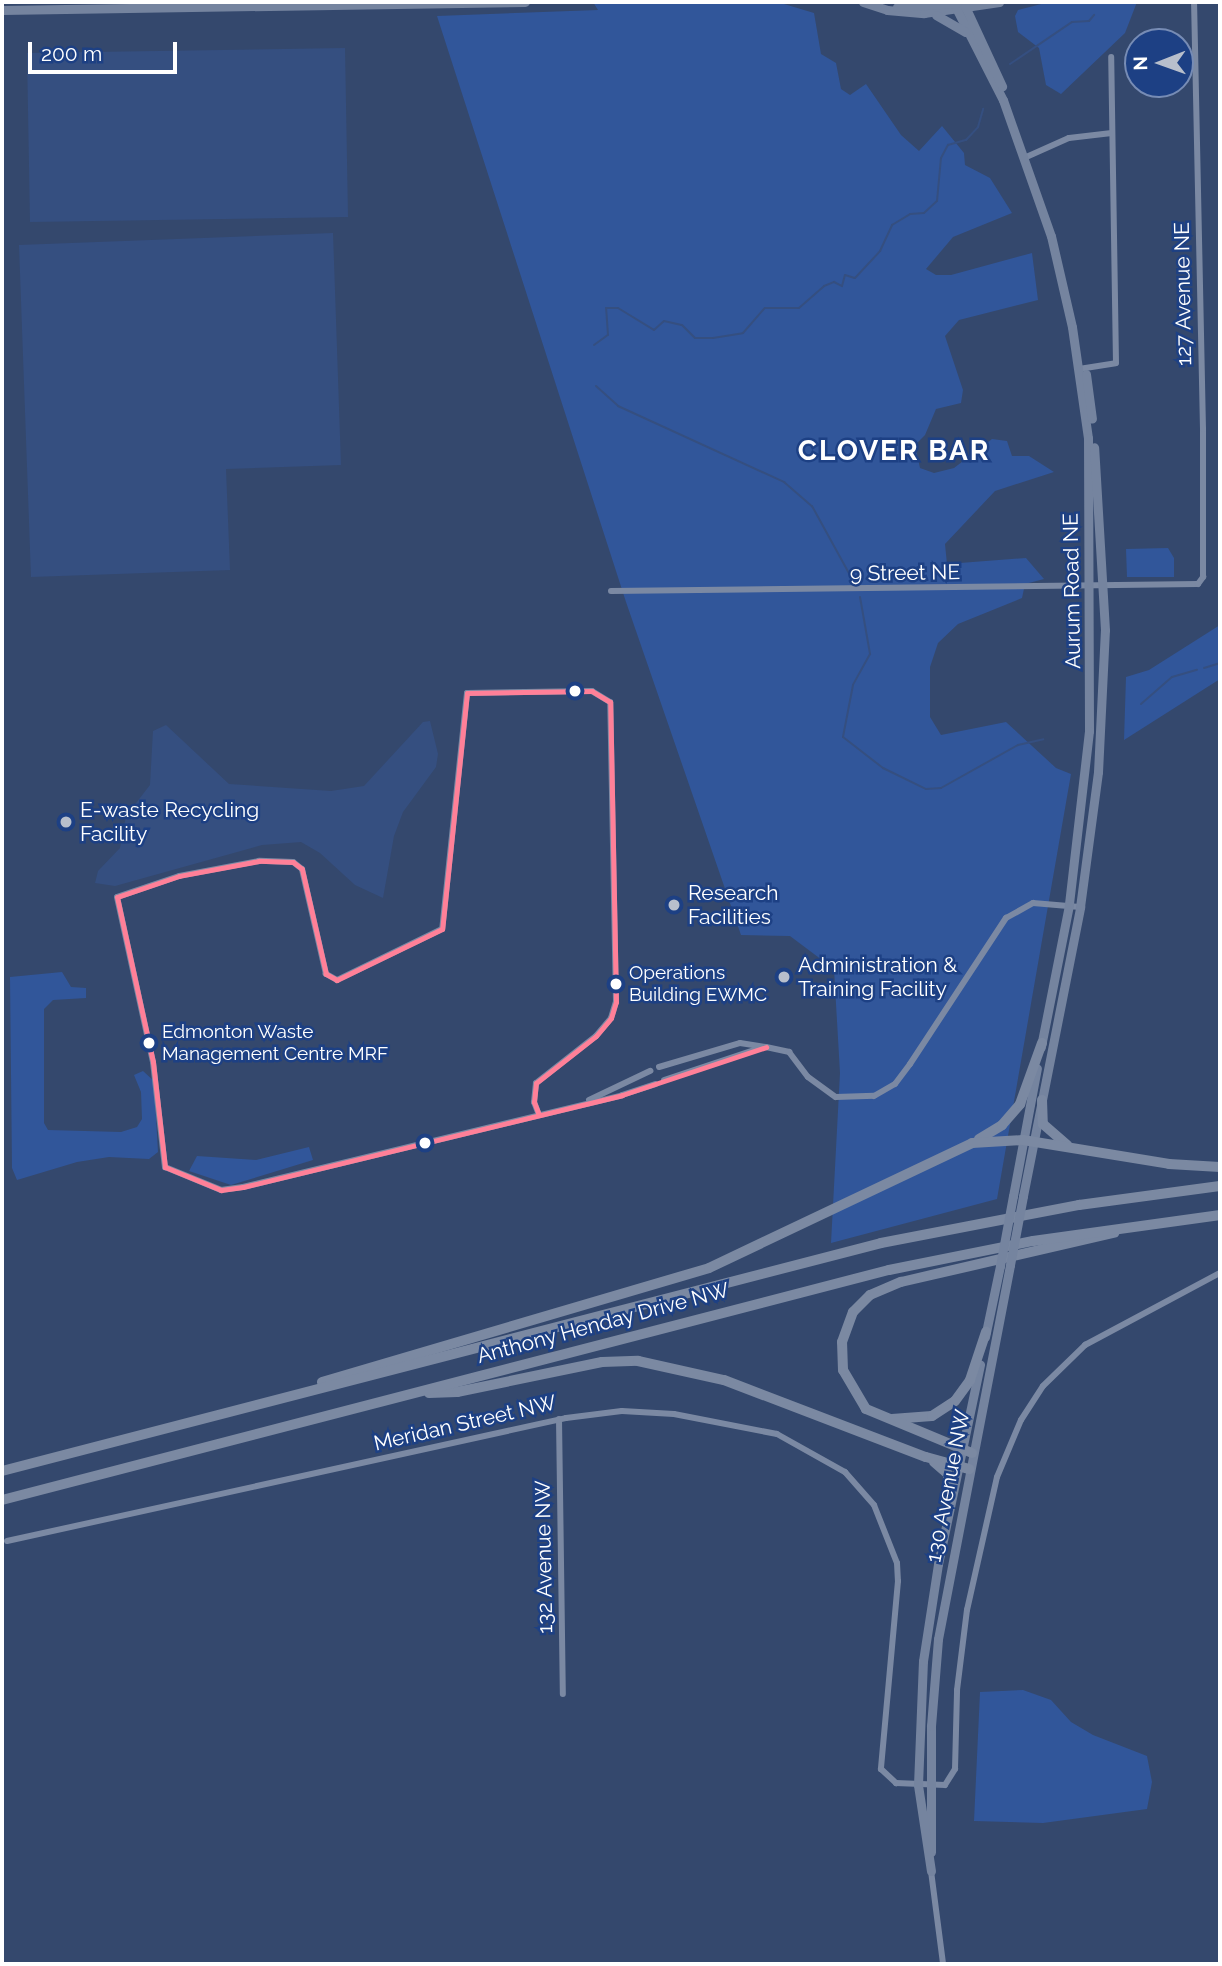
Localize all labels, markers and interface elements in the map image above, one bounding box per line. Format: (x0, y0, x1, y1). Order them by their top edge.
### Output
scale bar (32, 28, 180, 72)
north arrow (1124, 28, 1194, 98)
text: 200 m (41, 41, 102, 66)
text: N (1129, 56, 1151, 71)
street label: 127 Avenue NE (1169, 222, 1197, 366)
district label: CLOVER BAR (799, 434, 989, 468)
street label: Aurum Road NE (1058, 513, 1086, 669)
street label: 9 Street NE (850, 559, 960, 587)
unlabelled marker (568, 684, 582, 698)
place label: E-waste Recycling Facility (80, 797, 259, 847)
marker: E-waste Recycling Facility (58, 814, 74, 830)
place label: Research Facilities (688, 880, 778, 930)
marker: Research Facilities (666, 897, 682, 913)
place label: Administration & Training Facility (798, 952, 957, 1002)
place label: Operations Building EWMC (629, 962, 767, 1006)
marker: Administration & Training Facility (776, 969, 792, 985)
marker: Operations Building EWMC (609, 977, 623, 991)
place label: Edmonton Waste Management Centre MRF (162, 1021, 388, 1065)
marker: Edmonton Waste Management Centre MRF (142, 1036, 156, 1050)
unlabelled marker (418, 1136, 432, 1150)
street label: Anthony Henday Drive NW (474, 1277, 732, 1369)
street label: Meridan Street NW (371, 1390, 559, 1456)
street label: 130 Avenue NW (921, 1407, 975, 1565)
street label: 132 Avenue NW (530, 1480, 558, 1634)

